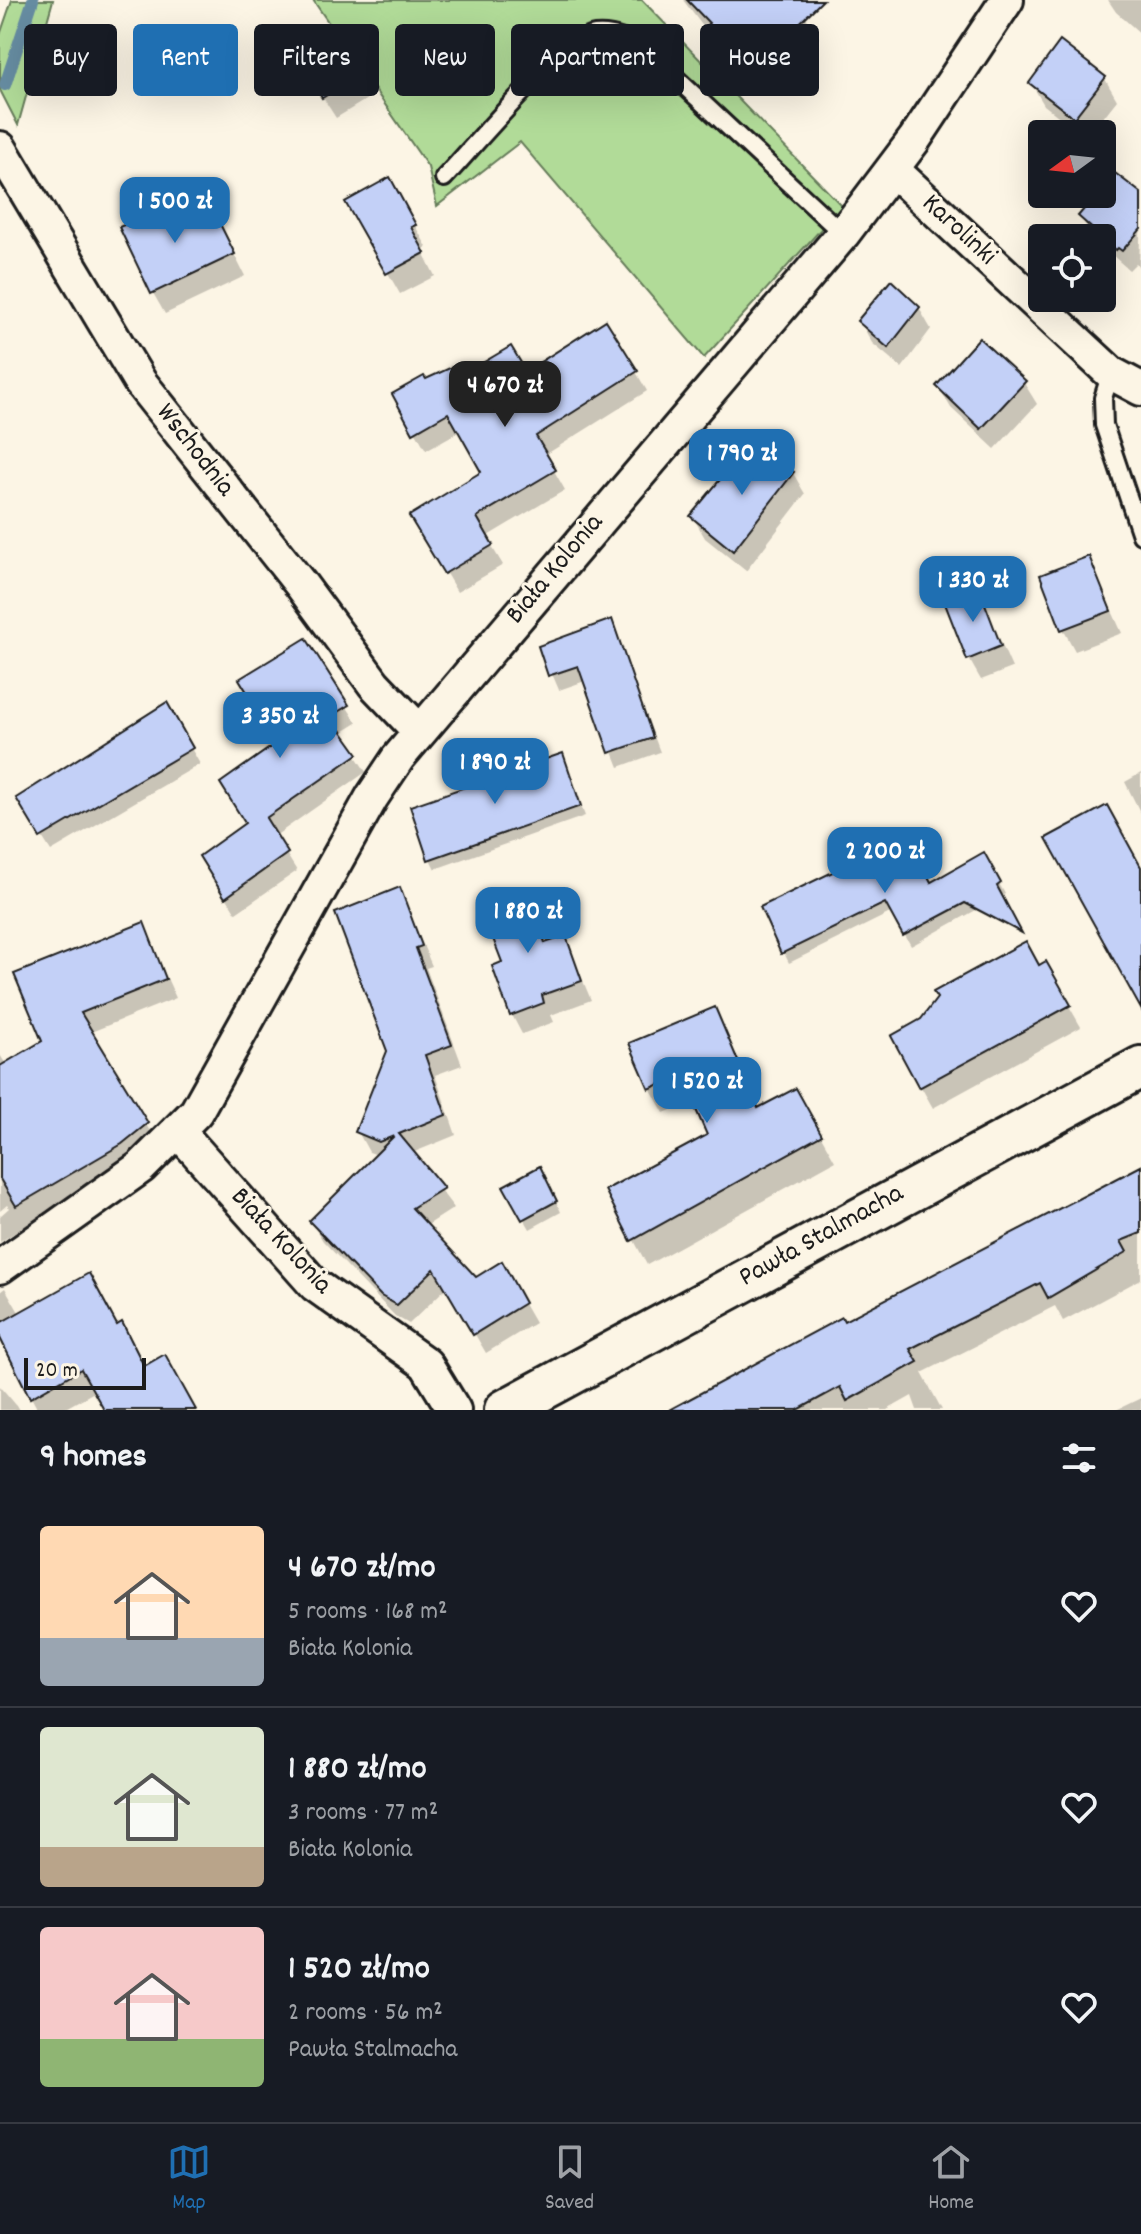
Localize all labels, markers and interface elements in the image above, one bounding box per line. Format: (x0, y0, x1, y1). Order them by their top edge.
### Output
chip: Buy (24, 24, 117, 96)
chip: Rent (133, 24, 238, 96)
chip: Filters (254, 24, 379, 96)
chip: New (395, 24, 495, 96)
chip: Apartment (511, 24, 684, 96)
chip: House (700, 24, 819, 96)
north arrow (1028, 120, 1116, 208)
map controls (1028, 120, 1116, 312)
pin: 1 500 zł (92, 177, 258, 245)
text: 1 500 zł (138, 184, 212, 221)
street label: Karolinki (911, 186, 1005, 276)
button: locate (1028, 224, 1116, 312)
pin: 4 670 zł (422, 361, 588, 429)
text: 4 670 zł (467, 368, 543, 405)
street label: Wschodnia (145, 396, 244, 507)
pin: 1 790 zł (659, 429, 825, 497)
text: 1 790 zł (707, 436, 777, 473)
street label: Biała Kolonia (498, 505, 615, 634)
pin: 1 330 zł (890, 556, 1056, 624)
text: 1 330 zł (937, 563, 1009, 600)
pin: 3 350 zł (197, 692, 363, 760)
text: 3 350 zł (241, 699, 319, 736)
pin: 1 890 zł (412, 738, 578, 806)
text: 1 890 zł (460, 745, 530, 782)
pin: 2 200 zł (802, 827, 968, 895)
text: 2 200 zł (845, 834, 925, 871)
pin: 1 880 zł (445, 887, 611, 955)
text: 1 880 zł (493, 894, 563, 931)
pin: 1 520 zł (624, 1057, 790, 1125)
text: 1 520 zł (671, 1064, 743, 1101)
street label: Pawła Stalmacha (732, 1175, 912, 1299)
street label: Biała Kolonia (220, 1179, 341, 1305)
scale bar (24, 1354, 146, 1390)
text: 20 m (36, 1356, 78, 1387)
text: 9 homes (40, 1434, 147, 1483)
icon: filters (1057, 1436, 1101, 1480)
text: 4 670 zł/mo (288, 1545, 436, 1594)
icon: home (104, 1558, 200, 1654)
icon: heart (1057, 1584, 1101, 1628)
text: 5 rooms · 168 m² (288, 1594, 448, 1631)
text: Biała Kolonia (288, 1631, 412, 1668)
text: 1 880 zł/mo (288, 1746, 427, 1795)
icon: home (104, 1759, 200, 1855)
icon: heart (1057, 1785, 1101, 1829)
text: 3 rooms · 77 m² (288, 1795, 438, 1832)
text: Biała Kolonia (288, 1832, 412, 1869)
text: 1 520 zł/mo (288, 1946, 430, 1995)
icon: home (104, 1959, 200, 2055)
icon: heart (1057, 1985, 1101, 2029)
text: 2 rooms · 56 m² (288, 1995, 443, 2032)
text: Pawła Stalmacha (288, 2032, 458, 2069)
tab: Map (167, 2140, 211, 2219)
tab: Saved (545, 2140, 594, 2219)
tab: Home (928, 2140, 974, 2219)

